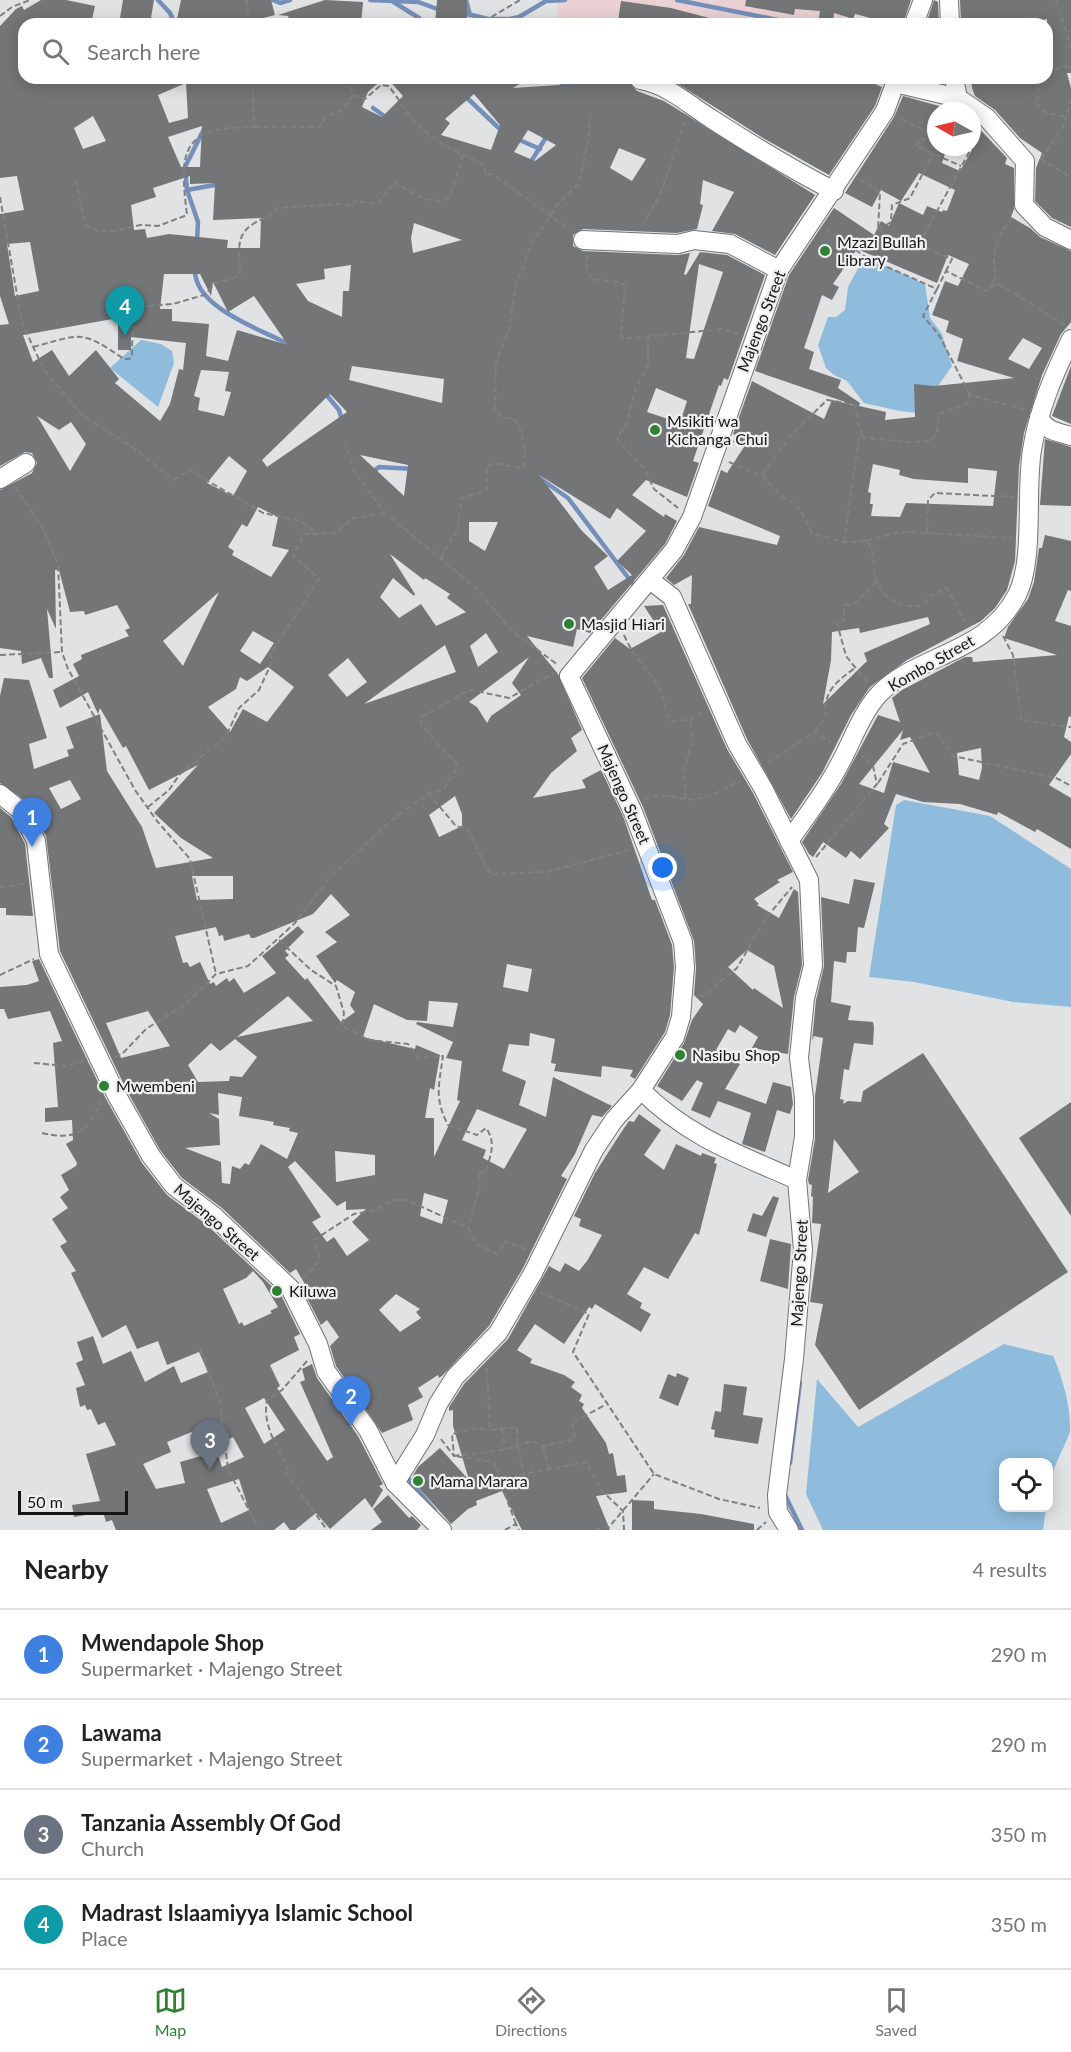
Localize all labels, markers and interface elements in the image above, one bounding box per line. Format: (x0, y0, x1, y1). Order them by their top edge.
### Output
search box (18, 18, 1053, 84)
icon: search (39, 35, 72, 68)
text: Search here (87, 38, 200, 65)
north arrow (927, 102, 981, 156)
place label: Mzazi Bullah Library (837, 232, 926, 269)
marker: Mzazi Bullah Library (818, 244, 832, 258)
street label: Majengo Street (732, 267, 789, 374)
pin: 4 (106, 286, 144, 336)
place label: Msikiti wa Kichanga Chui (667, 411, 768, 448)
marker: Msikiti wa Kichanga Chui (648, 423, 662, 437)
place label: Masjid Hiari (581, 614, 665, 633)
marker: Masjid Hiari (562, 617, 576, 631)
street label: Kombo Street (884, 630, 978, 695)
street label: Majengo Street (594, 741, 655, 847)
pin: 1 (12, 798, 51, 847)
your location (648, 853, 677, 882)
place label: Nasibu Shop (692, 1045, 780, 1064)
marker: Nasibu Shop (673, 1048, 687, 1062)
place label: Mwembeni (116, 1076, 195, 1095)
marker: Mwembeni (97, 1079, 111, 1093)
street label: Majengo Street (171, 1179, 264, 1264)
street label: Majengo Street (786, 1219, 811, 1327)
place label: Kiluwa (289, 1281, 337, 1300)
marker: Kiluwa (270, 1284, 284, 1298)
pin: 2 (332, 1376, 370, 1426)
pin: 3 (190, 1420, 230, 1470)
map controls (999, 1458, 1053, 1512)
button: locate (999, 1458, 1053, 1512)
place label: Mama Marara (430, 1471, 528, 1490)
marker: Mama Marara (411, 1474, 425, 1488)
scale bar (18, 1488, 128, 1516)
text: 50 m (27, 1492, 63, 1511)
text: Nearby (24, 1553, 109, 1585)
text: 4 results (972, 1557, 1047, 1581)
text: Mwendapole Shop (81, 1629, 264, 1656)
text: 1 (38, 1642, 49, 1666)
text: 290 m (991, 1642, 1047, 1666)
text: Supermarket · Majengo Street (81, 1656, 342, 1680)
text: Lawama (81, 1719, 162, 1746)
text: 2 (38, 1732, 49, 1756)
text: 290 m (991, 1732, 1047, 1756)
text: Supermarket · Majengo Street (81, 1746, 342, 1770)
text: Tanzania Assembly Of God (81, 1809, 341, 1836)
text: 3 (38, 1822, 49, 1846)
text: 350 m (991, 1822, 1047, 1846)
text: Church (81, 1836, 144, 1860)
text: Madrast Islaamiyya Islamic School (81, 1899, 413, 1926)
text: 4 (38, 1912, 49, 1936)
text: 350 m (991, 1912, 1047, 1936)
text: Place (81, 1926, 128, 1950)
tab: Map (154, 1984, 187, 2039)
tab: Directions (495, 1984, 567, 2039)
tab: Saved (875, 1984, 917, 2039)

